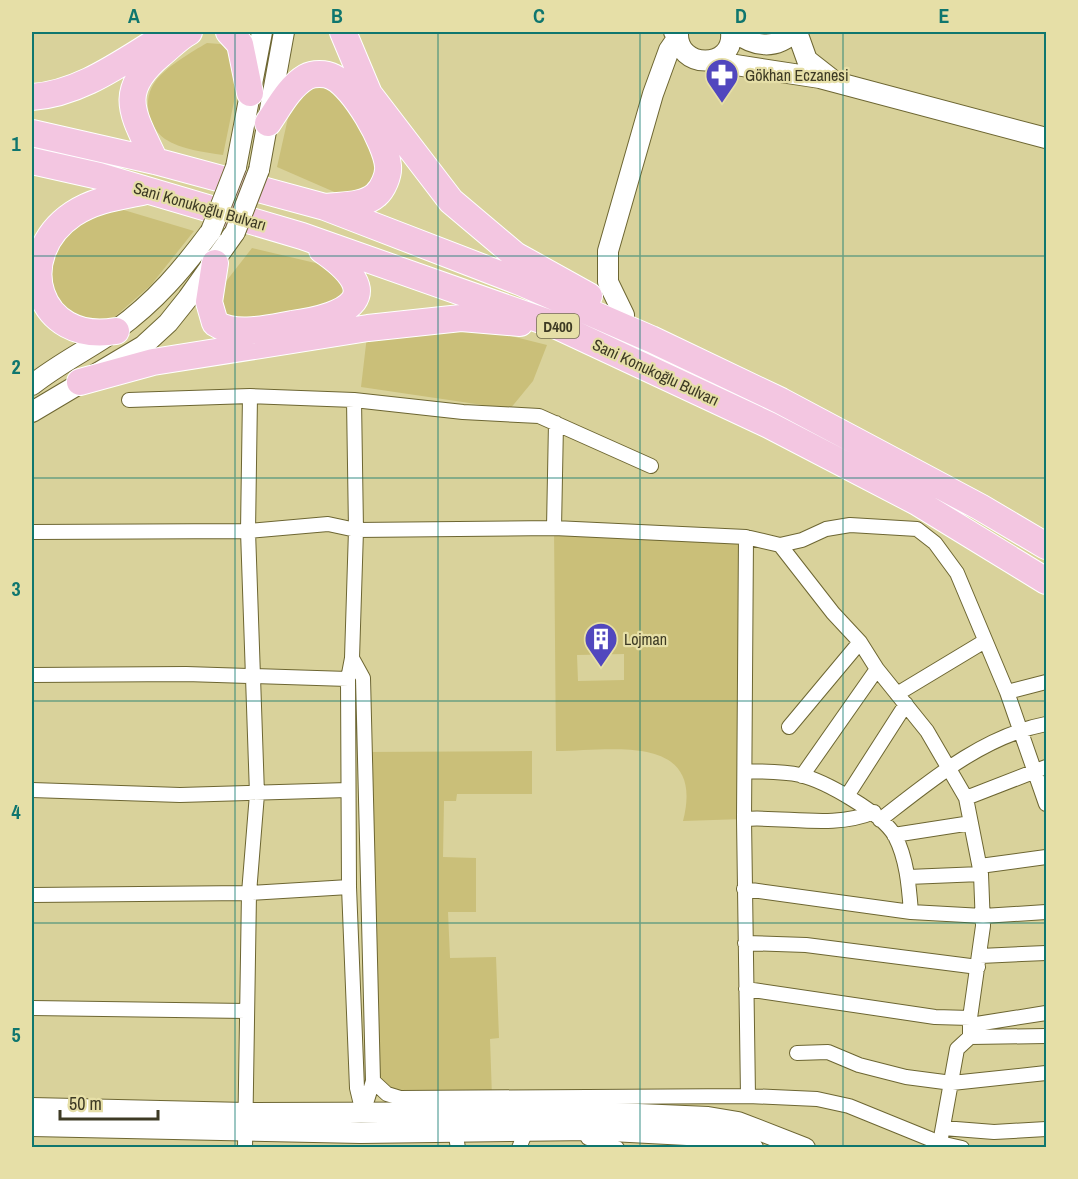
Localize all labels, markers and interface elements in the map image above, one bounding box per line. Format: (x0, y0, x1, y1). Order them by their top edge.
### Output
text: A (128, 2, 140, 29)
text: B (331, 2, 343, 29)
text: C (533, 2, 545, 29)
text: D (735, 2, 747, 29)
text: E (939, 2, 950, 29)
pharmacy icon: Gökhan Eczanesi (704, 57, 740, 104)
place label: Gökhan Eczanesi (745, 64, 849, 86)
text: 1 (11, 130, 21, 157)
street label: Sani Konukoğlu Bulvarı (131, 177, 269, 235)
road number: D400 (537, 314, 579, 338)
street label: Sani Konukoğlu Bulvarı (589, 333, 723, 411)
text: 2 (11, 353, 21, 380)
text: 3 (11, 575, 21, 602)
building icon: Lojman (583, 621, 619, 668)
place label: Lojman (624, 628, 667, 650)
text: 4 (11, 798, 21, 825)
text: 5 (11, 1021, 21, 1048)
scale bar (60, 1083, 158, 1121)
text: 50 m (69, 1091, 102, 1116)

